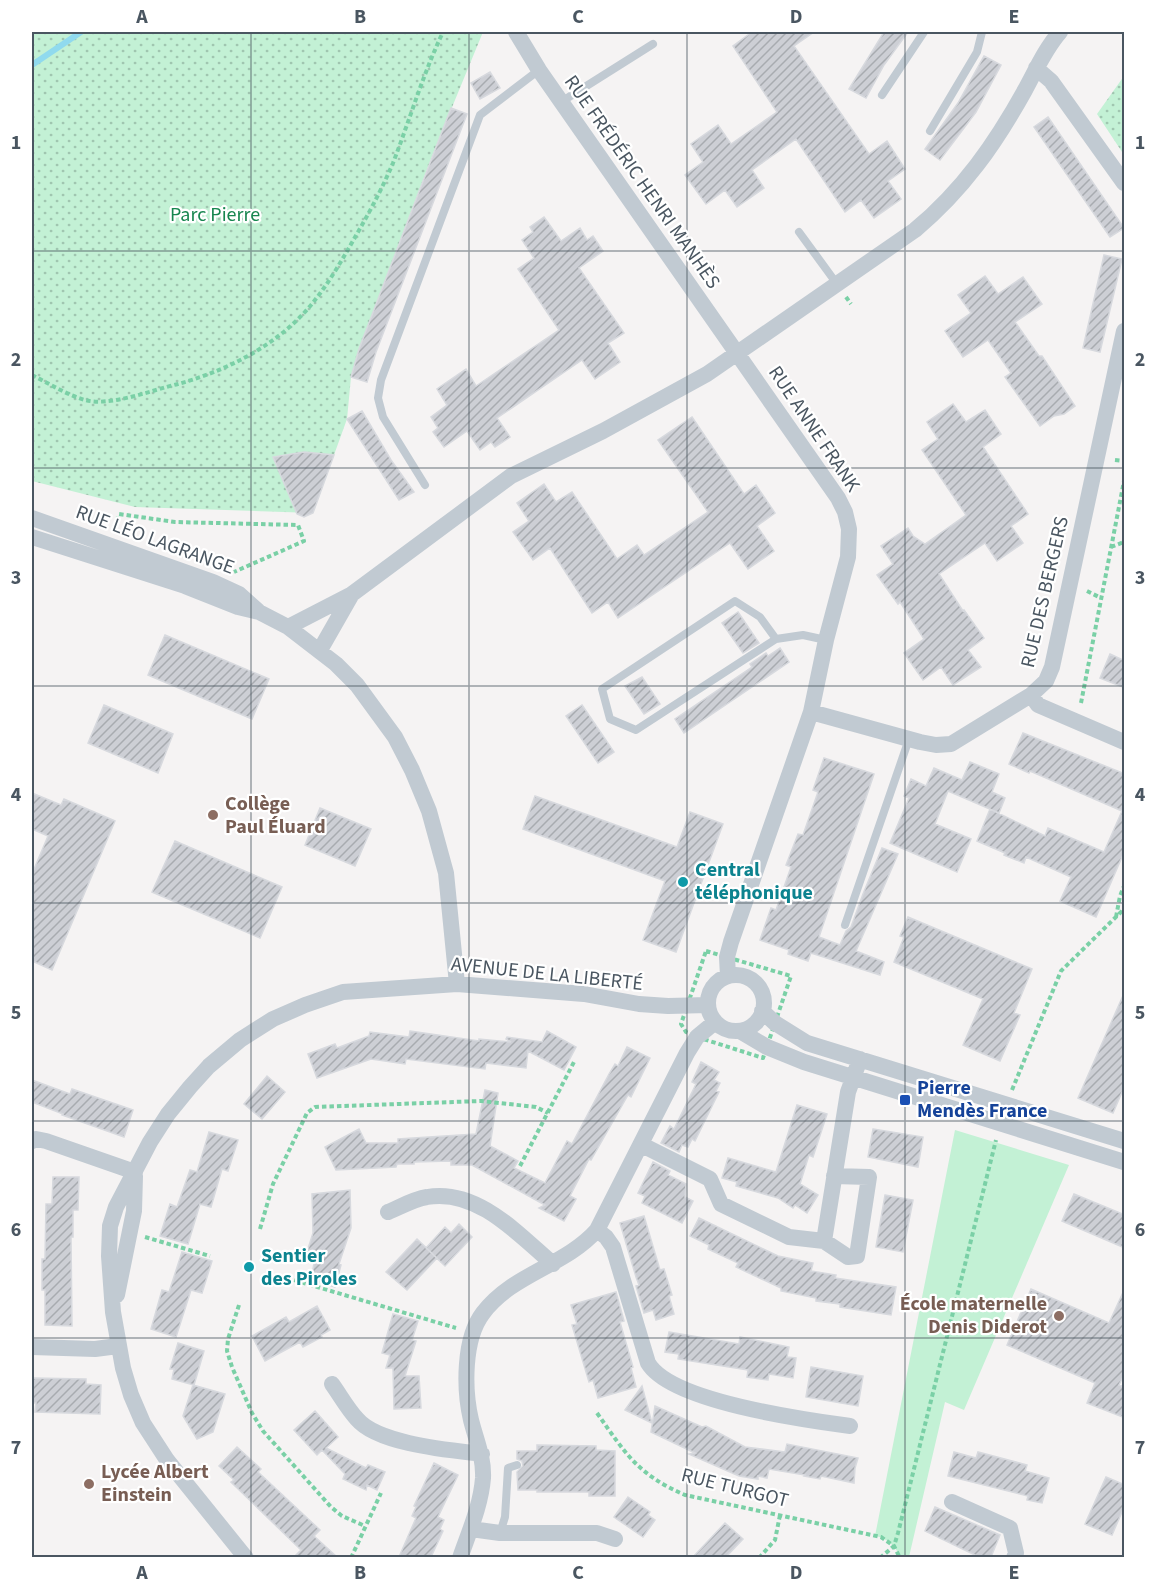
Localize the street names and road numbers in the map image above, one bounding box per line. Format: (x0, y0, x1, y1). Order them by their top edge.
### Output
street label: RUE FRÉDÉRIC HENRI MANHÈS (557, 69, 727, 295)
street label: RUE ANNE FRANK (761, 360, 867, 498)
street label: RUE LÉO LAGRANGE (72, 498, 238, 582)
street label: RUE DES BERGERS (1014, 513, 1076, 671)
street label: AVENUE DE LA LIBERTÉ (450, 950, 644, 998)
street label: RUE TURGOT (678, 1461, 792, 1515)

